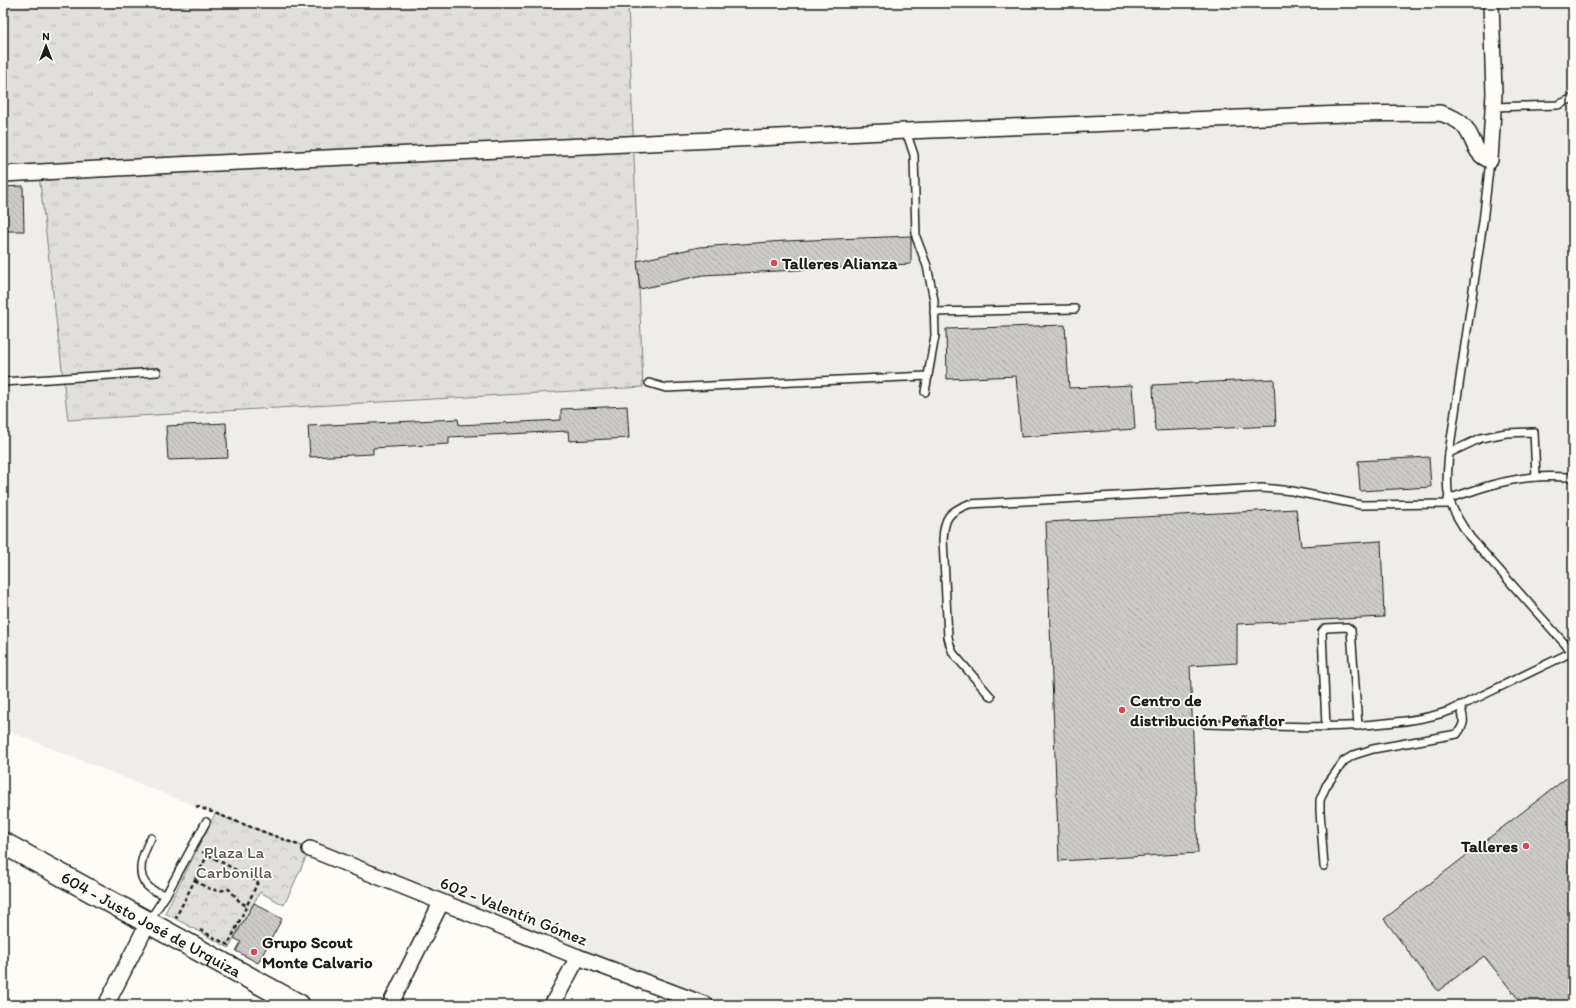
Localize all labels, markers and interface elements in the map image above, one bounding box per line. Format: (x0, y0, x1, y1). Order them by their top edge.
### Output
north arrow (26, 26, 66, 66)
text: N (42, 30, 50, 43)
place label: Talleres Alianza (781, 253, 898, 273)
marker: Talleres Alianza (769, 258, 779, 268)
place label: Centro de distribución Peñaflor (1130, 690, 1285, 730)
marker: Centro de distribución Peñaflor (1117, 705, 1127, 715)
place label: Talleres (1460, 836, 1518, 856)
marker: Talleres (1521, 841, 1531, 851)
park label: Plaza La Carbonilla (196, 842, 272, 882)
street label: 604 - Justo José de Urquiza (58, 867, 245, 982)
street label: 602 - Valentín Gómez (437, 872, 591, 950)
place label: Grupo Scout Monte Calvario (262, 932, 373, 972)
marker: Grupo Scout Monte Calvario (249, 947, 259, 957)

